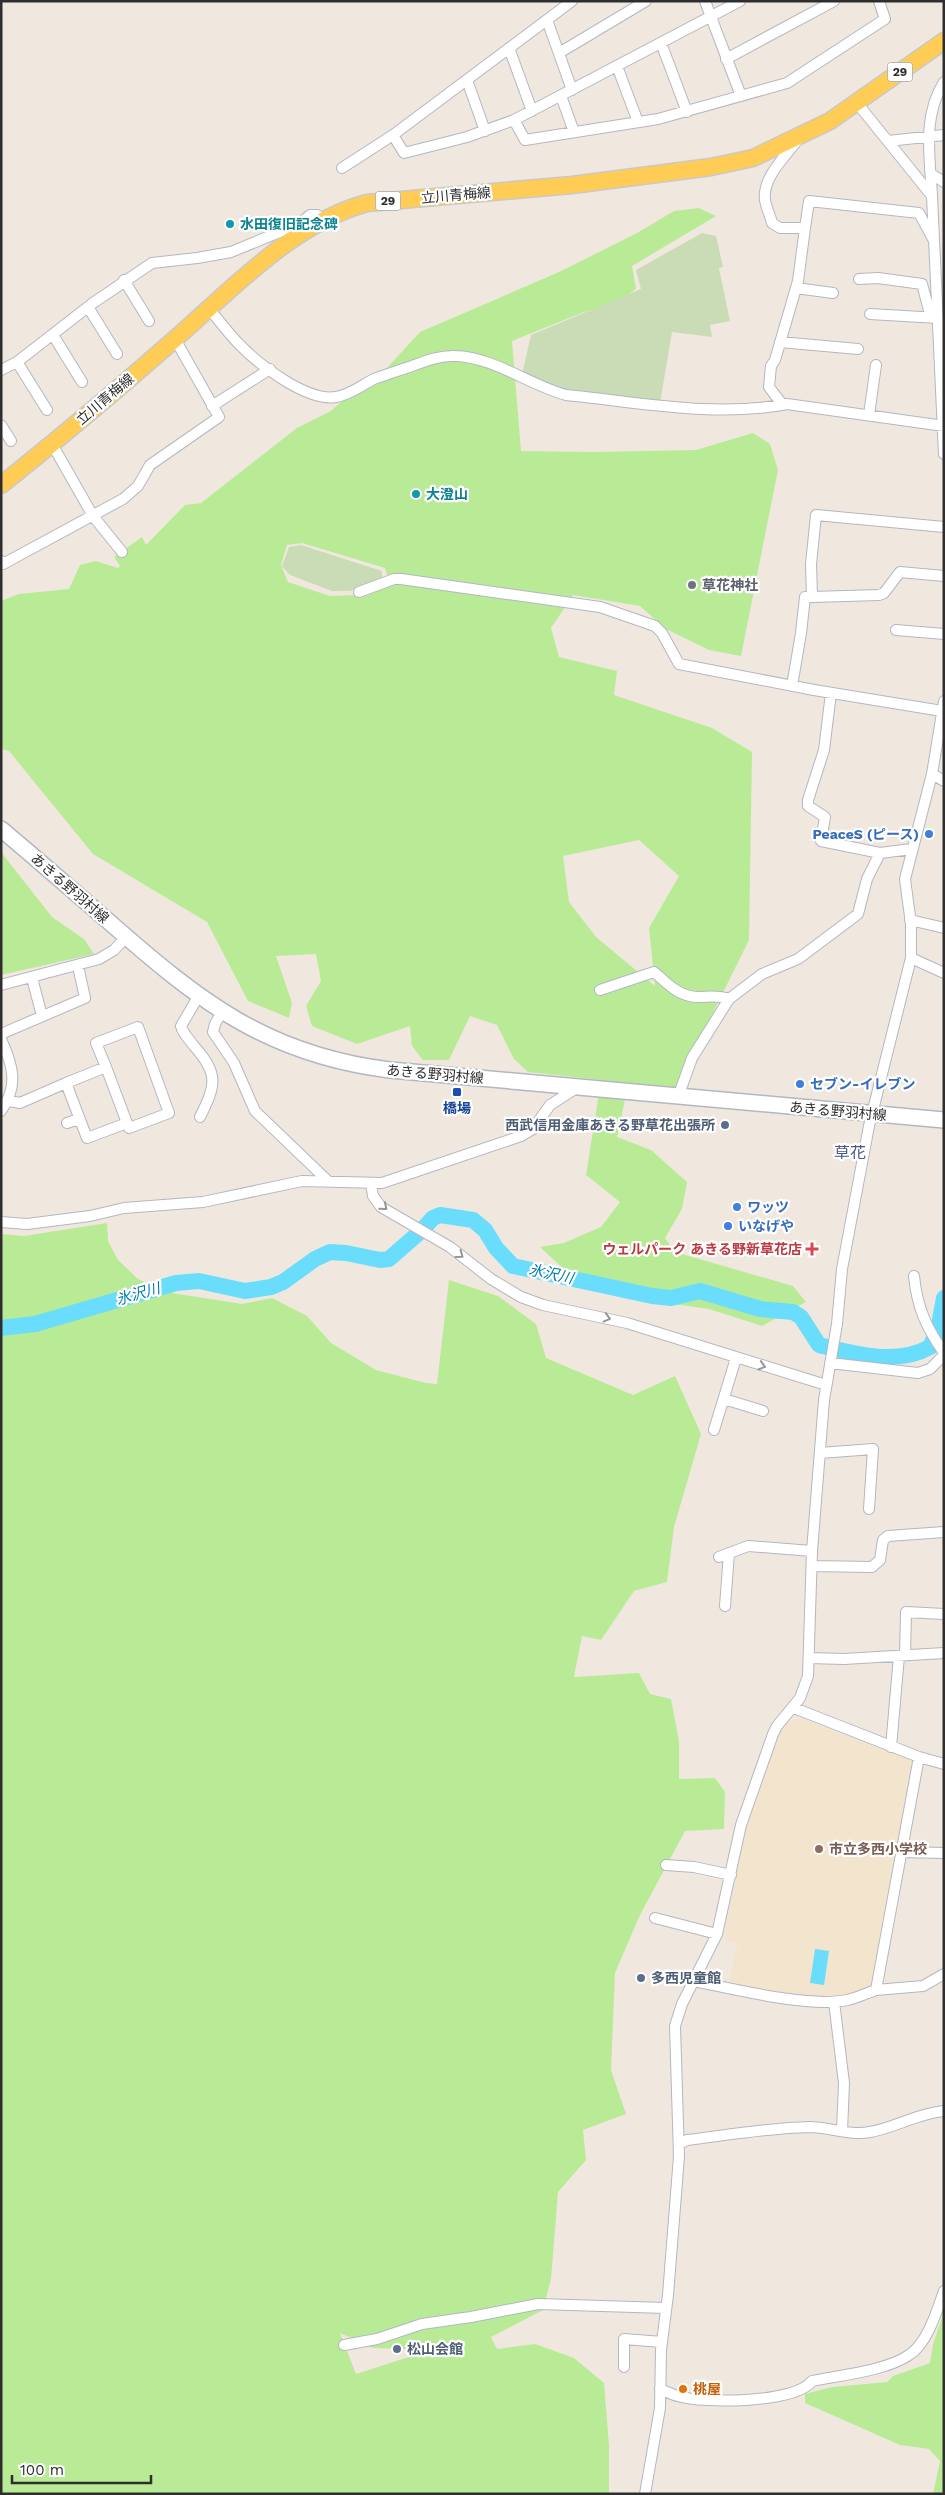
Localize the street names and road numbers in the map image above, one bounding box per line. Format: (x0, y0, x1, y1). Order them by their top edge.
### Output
road number: 29 (888, 62, 912, 82)
street label: 立川青梅線 (420, 184, 492, 206)
road number: 29 (376, 192, 400, 210)
street label: 立川青梅線 (73, 370, 137, 428)
street label: あきる野羽村線 (28, 850, 112, 926)
street label: あきる野羽村線 (386, 1062, 484, 1086)
street label: あきる野羽村線 (789, 1099, 887, 1123)

